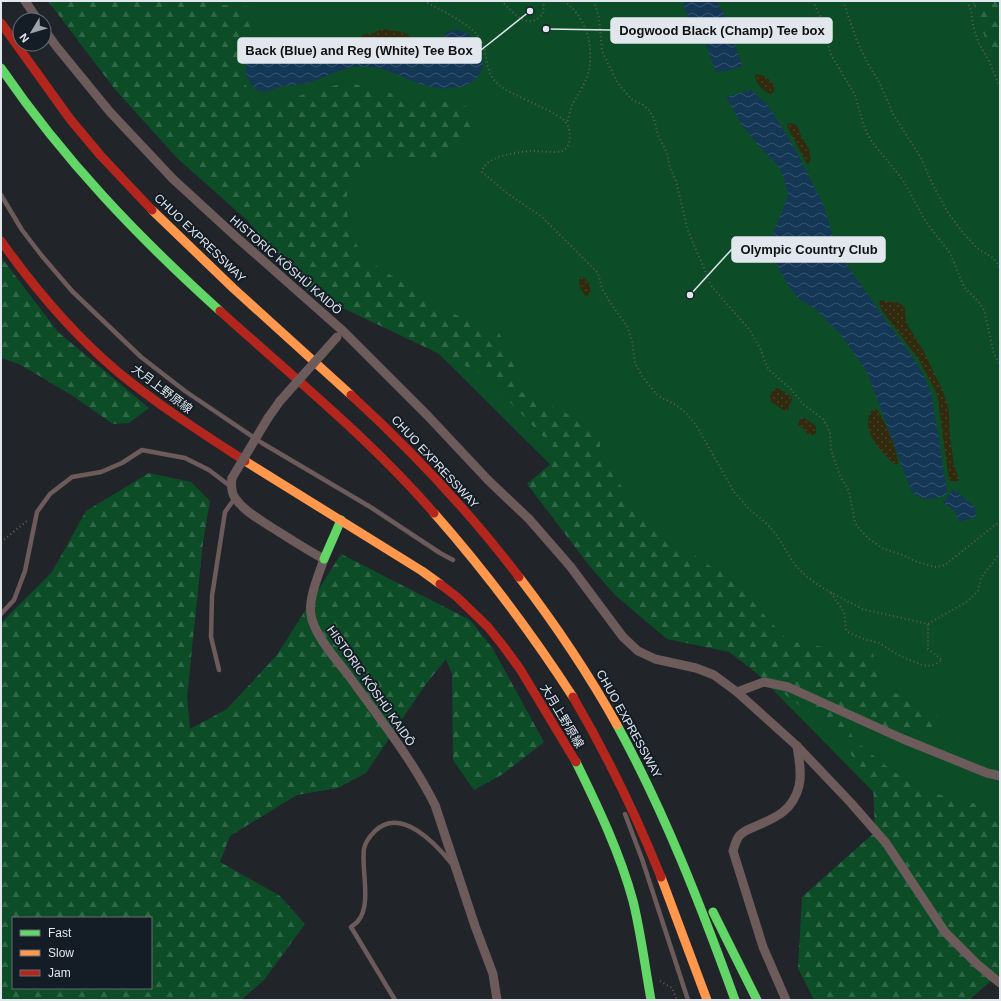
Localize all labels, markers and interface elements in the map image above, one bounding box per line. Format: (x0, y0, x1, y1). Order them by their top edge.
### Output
north arrow (12, 12, 52, 52)
callout: Dogwood Black (Champ) Tee box (611, 18, 832, 43)
text: Dogwood Black (Champ) Tee box (619, 23, 826, 38)
text: N (17, 31, 31, 45)
callout: Back (Blue) and Reg (White) Tee Box (238, 38, 481, 63)
text: Back (Blue) and Reg (White) Tee Box (245, 43, 473, 58)
street label: CHUO EXPRESSWAY (151, 191, 249, 285)
street label: HISTORIC KŌSHŪ KAIDŌ (227, 213, 345, 317)
callout: Olympic Country Club (732, 237, 885, 262)
text: Olympic Country Club (740, 242, 878, 257)
street label: 大月上野原線 (129, 362, 195, 416)
street label: CHUO EXPRESSWAY (388, 413, 482, 511)
street label: HISTORIC KŌSHŪ KAIDŌ (324, 623, 418, 749)
street label: CHUO EXPRESSWAY (593, 668, 665, 780)
street label: 大月上野原線 (537, 682, 587, 750)
legend (12, 917, 152, 989)
text: Fast (48, 926, 72, 940)
text: Slow (48, 946, 74, 960)
text: Jam (48, 966, 71, 980)

